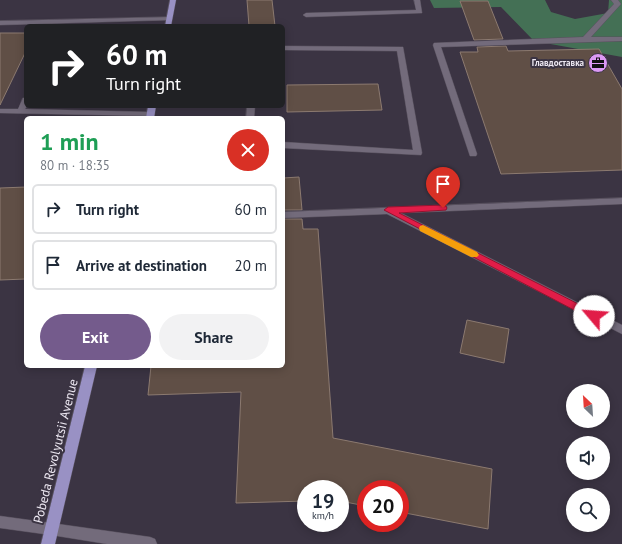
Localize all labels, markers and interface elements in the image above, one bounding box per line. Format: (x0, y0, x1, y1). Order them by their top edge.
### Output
text: 60 m (106, 36, 167, 73)
icon: right (40, 40, 92, 92)
office icon: Главдоставка (587, 52, 609, 74)
place label: Главдоставка (532, 57, 585, 68)
text: Turn right (106, 72, 181, 95)
text: 1 min (40, 126, 99, 157)
button: close (227, 129, 269, 171)
text: 80 m · 18:35 (40, 157, 110, 174)
pin (426, 167, 460, 208)
icon: arrive (432, 173, 454, 195)
icon: right (42, 198, 64, 220)
text: Turn right (76, 200, 139, 219)
text: 60 m (234, 200, 267, 219)
icon: arrive (42, 254, 64, 276)
text: Arrive at destination (76, 256, 207, 275)
text: 20 m (234, 256, 267, 275)
position arrow (573, 295, 615, 337)
button: Exit (40, 314, 151, 360)
button: Share (159, 314, 269, 360)
street label: Pobeda Revolyutsii Avenue (29, 377, 82, 525)
north arrow (566, 384, 610, 428)
map controls (566, 384, 610, 532)
button: sound (566, 436, 610, 480)
speed limit sign: 20 (357, 480, 409, 532)
text: 19 (312, 488, 334, 514)
button: search (566, 488, 610, 532)
text: km/h (312, 509, 334, 522)

